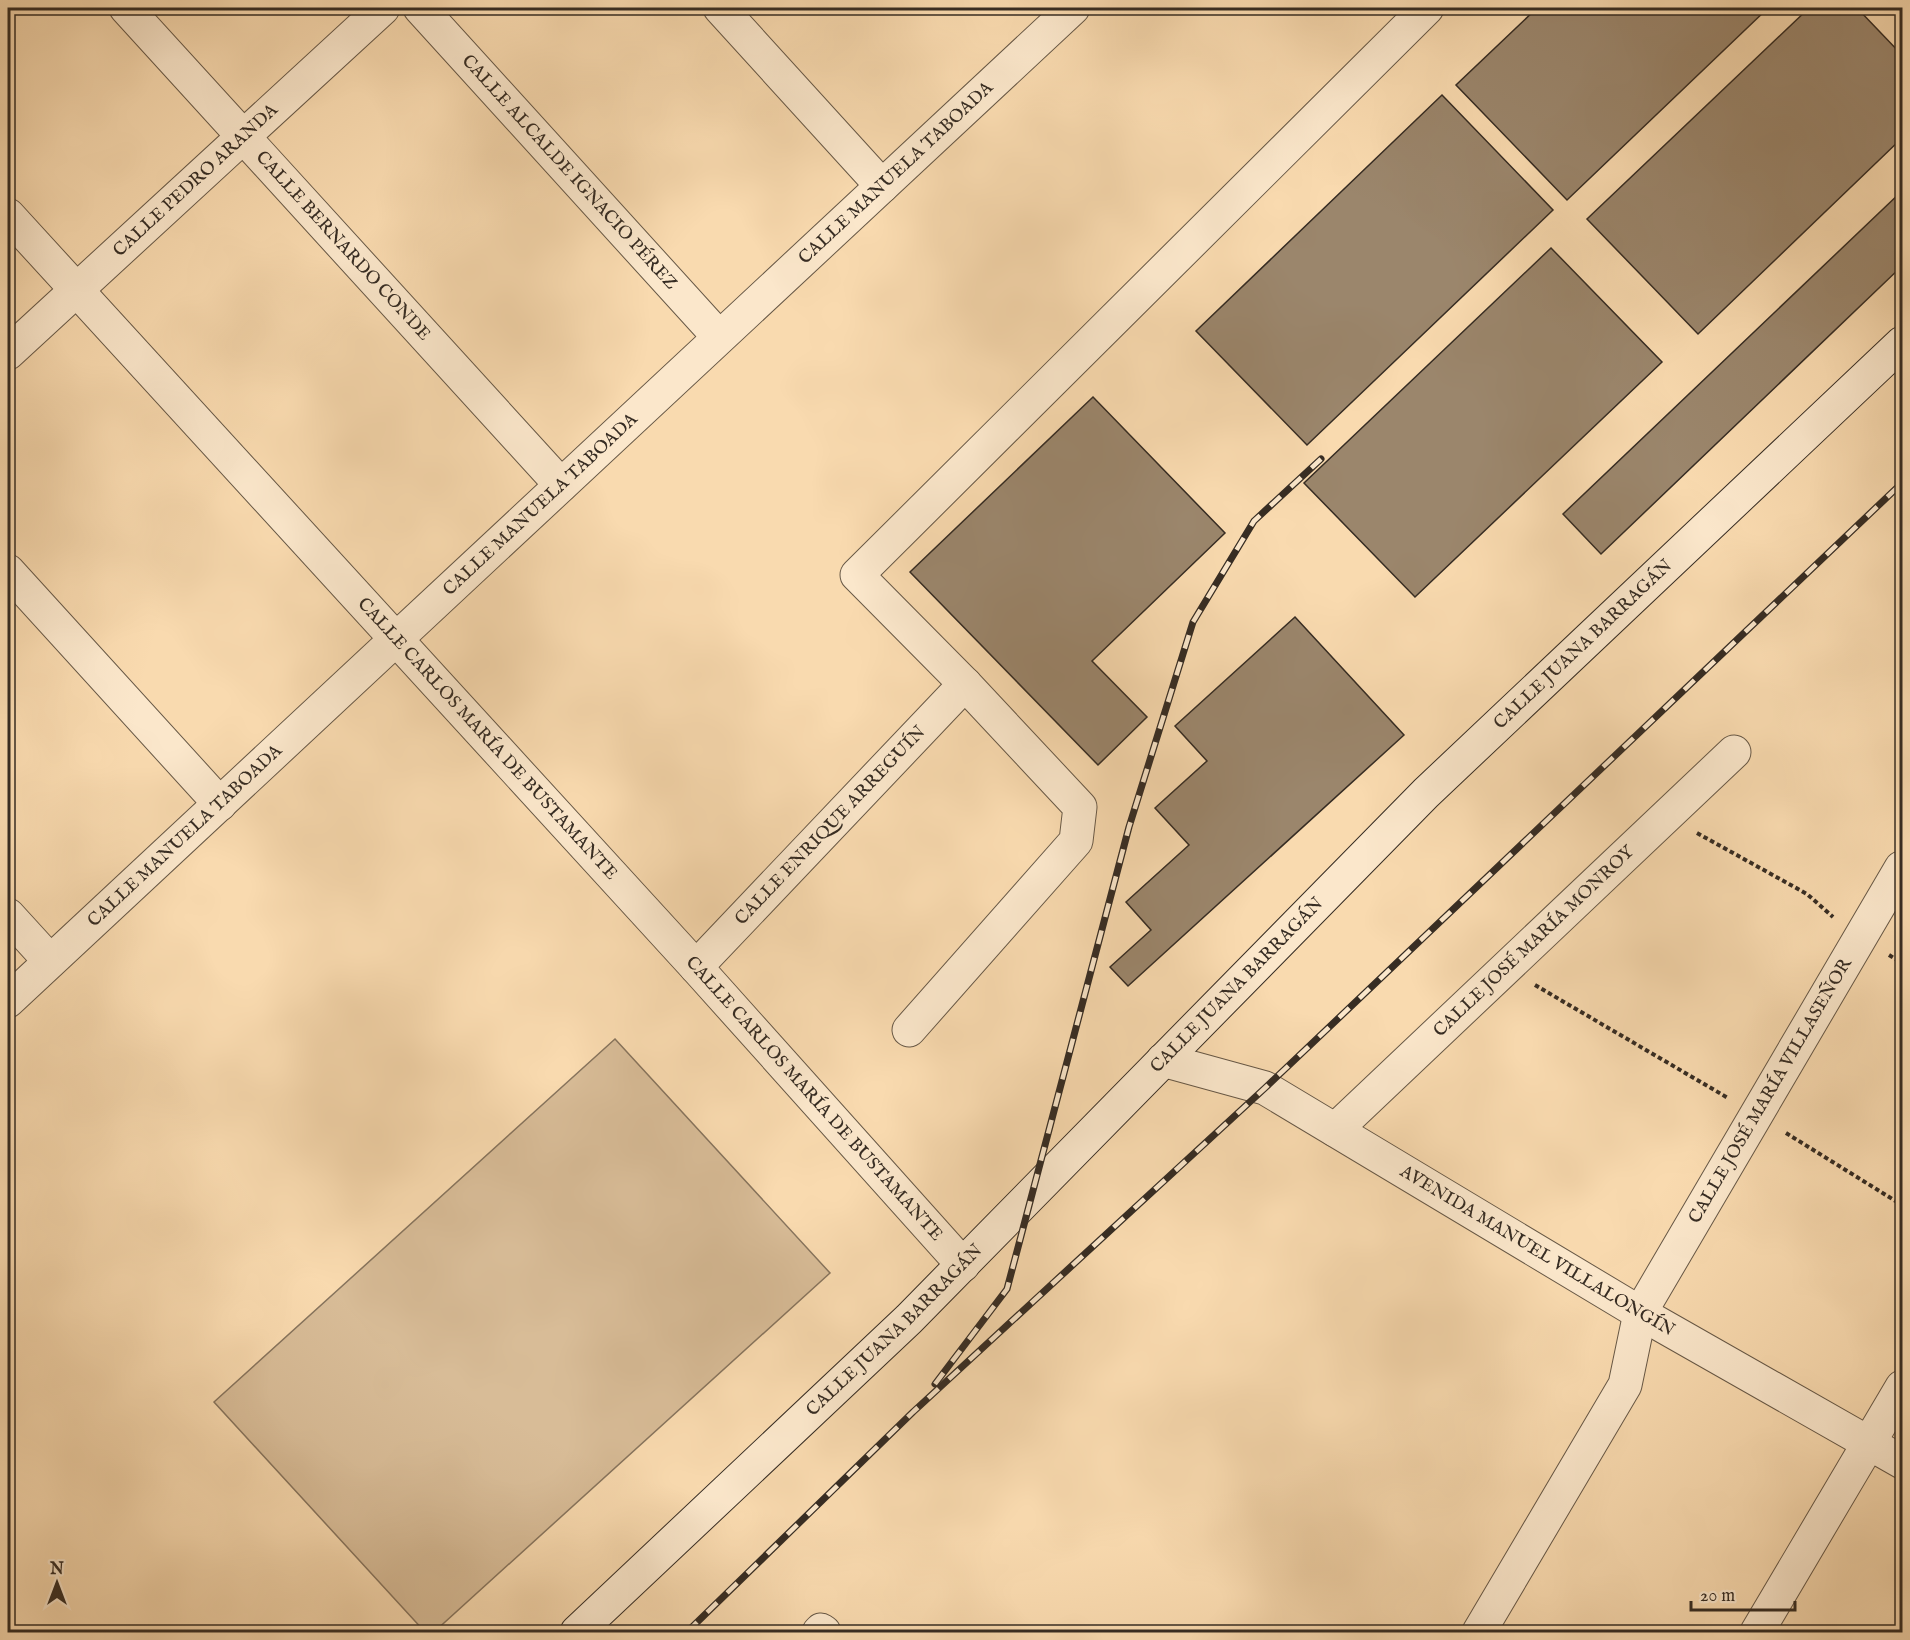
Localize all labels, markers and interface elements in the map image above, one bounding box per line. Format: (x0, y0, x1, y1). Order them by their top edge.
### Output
street label: CALLE ALCALDE IGNACIO PÉREZ (456, 50, 682, 295)
street label: CALLE MANUELA TABOADA (794, 76, 999, 269)
street label: CALLE PEDRO ARANDA (108, 98, 284, 262)
street label: CALLE BERNARDO CONDE (251, 146, 435, 346)
street label: CALLE MANUELA TABOADA (438, 408, 643, 601)
street label: CALLE JUANA BARRAGÁN (1489, 554, 1678, 734)
street label: CALLE CARLOS MARÍA DE BUSTAMANTE (352, 593, 622, 885)
street label: CALLE ENRIQUE ARREGUÍN (730, 721, 931, 930)
street label: CALLE MANUELA TABOADA (83, 739, 288, 932)
street label: CALLE JOSÉ MARÍA MONROY (1429, 840, 1640, 1042)
street label: CALLE JUANA BARRAGÁN (1145, 892, 1329, 1078)
street label: CALLE CARLOS MARÍA DE BUSTAMANTE (680, 951, 948, 1246)
street label: CALLE JOSÉ MARÍA VILLASEÑOR (1683, 953, 1858, 1228)
street label: AVENIDA MANUEL VILLALONGÍN (1395, 1160, 1679, 1342)
street label: CALLE JUANA BARRAGÁN (801, 1239, 988, 1421)
north arrow (27, 1553, 87, 1613)
text: N (49, 1560, 64, 1580)
scale bar (1691, 1574, 1794, 1612)
text: 20 m (1700, 1585, 1735, 1608)

